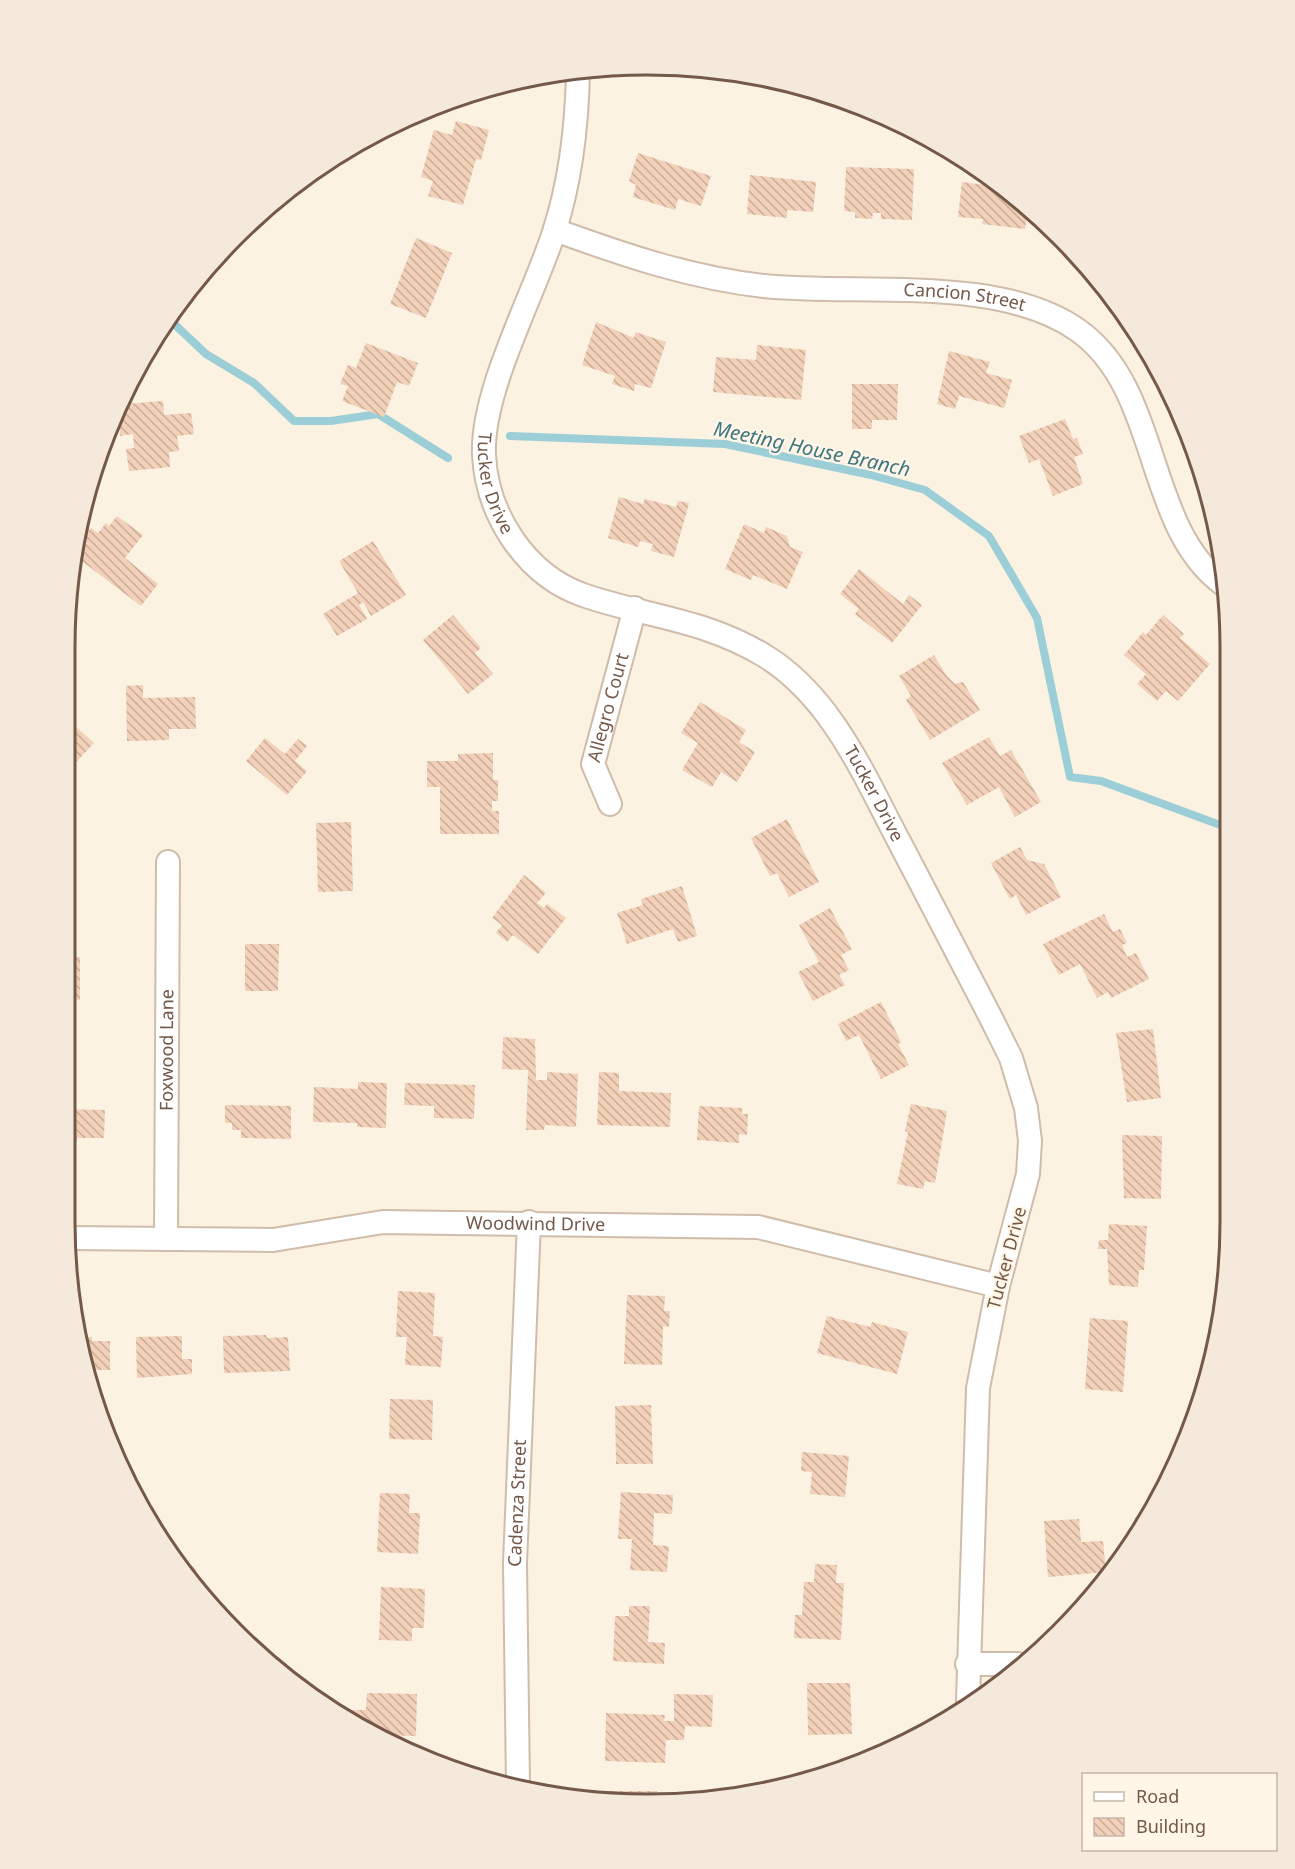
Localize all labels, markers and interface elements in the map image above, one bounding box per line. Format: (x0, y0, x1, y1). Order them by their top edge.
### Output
street label: Cancion Street (903, 277, 1029, 316)
water label: Meeting House Branch (711, 414, 913, 483)
street label: Tucker Drive (473, 431, 520, 538)
street label: Allegro Court (581, 650, 634, 764)
street label: Tucker Drive (839, 741, 910, 845)
street label: Foxwood Lane (154, 989, 178, 1111)
street label: Tucker Drive (981, 1204, 1031, 1312)
street label: Woodwind Drive (466, 1210, 605, 1236)
street label: Cadenza Street (502, 1438, 531, 1567)
legend (1082, 1773, 1277, 1851)
text: Road (1136, 1784, 1179, 1808)
text: Building (1136, 1814, 1206, 1838)

